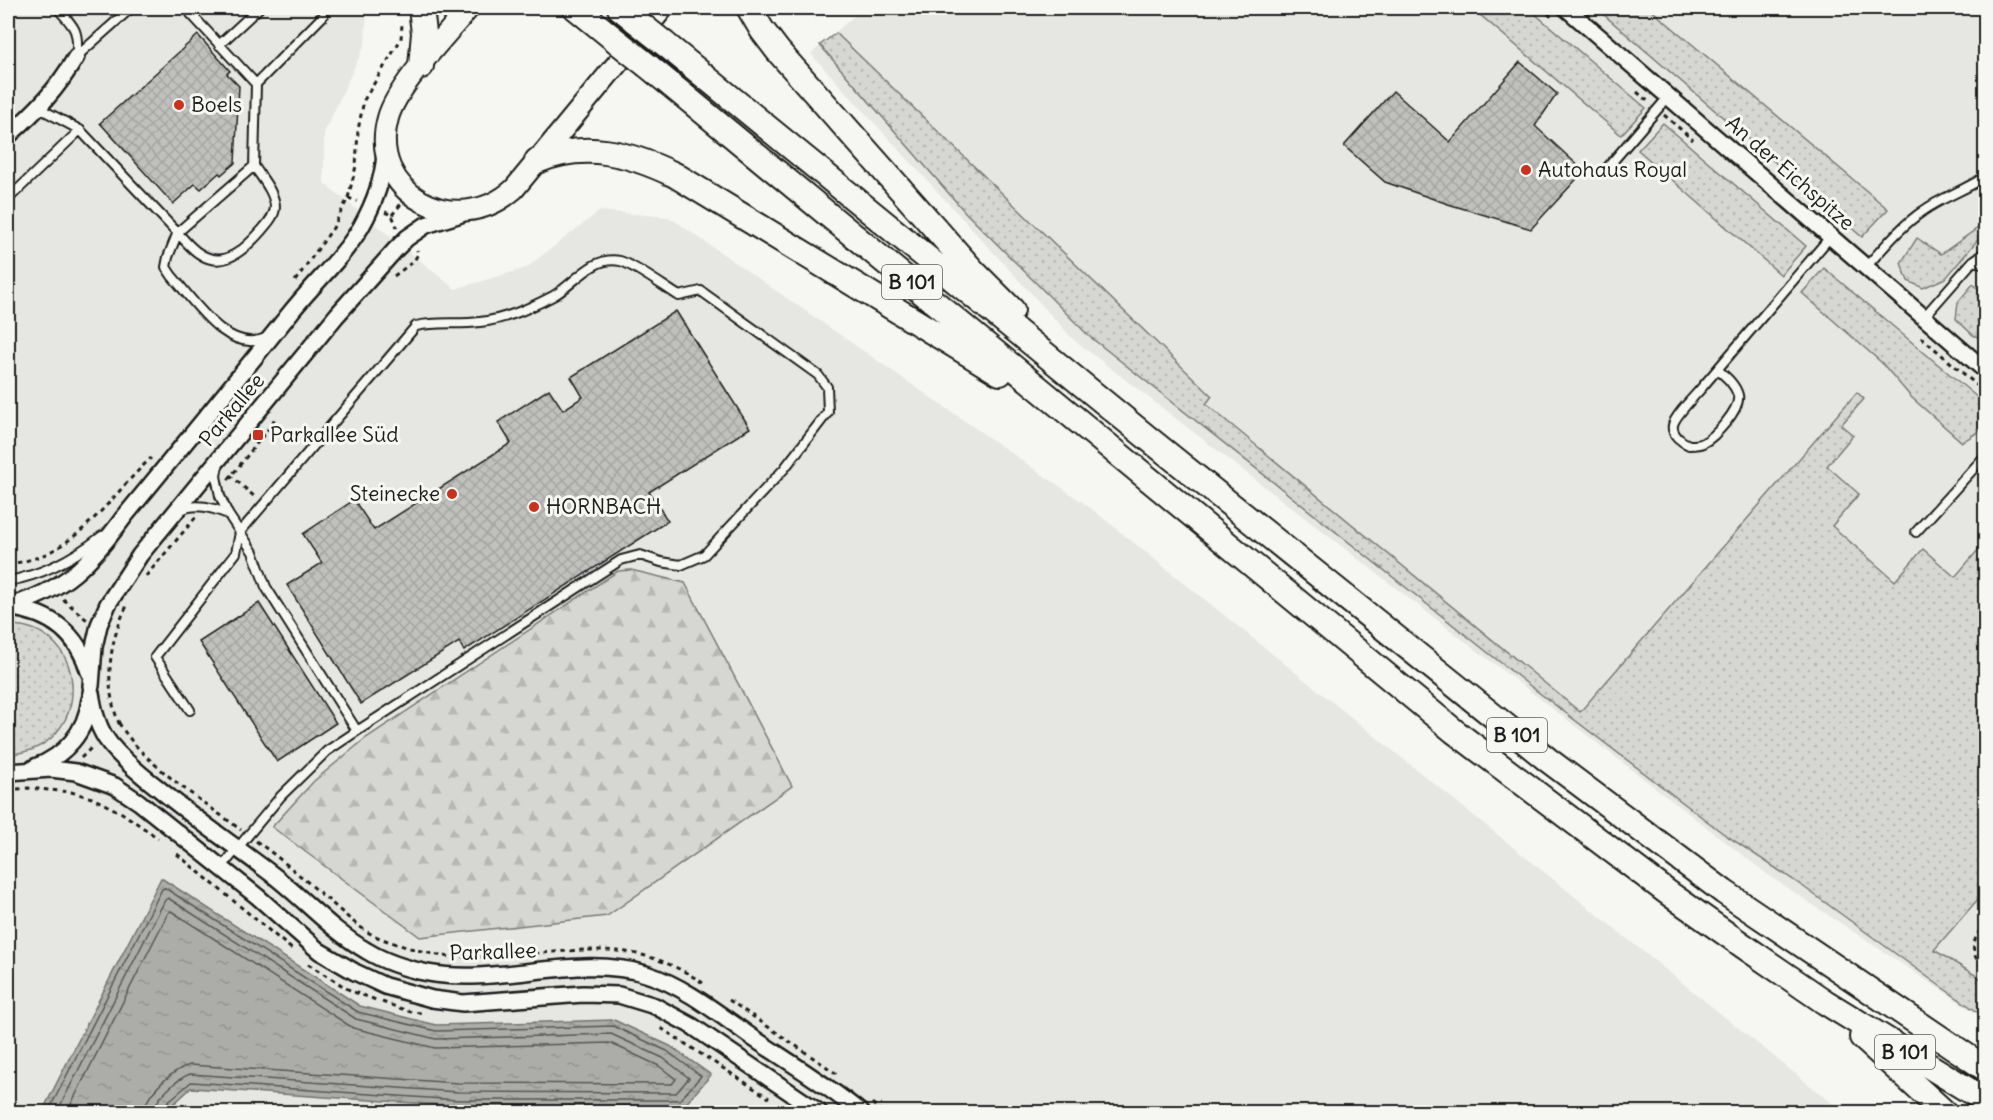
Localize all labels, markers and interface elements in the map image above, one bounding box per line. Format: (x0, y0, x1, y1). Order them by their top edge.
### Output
place label: Boels (191, 91, 242, 118)
marker: Boels (172, 98, 186, 112)
street label: An der Eichspitze (1720, 109, 1860, 236)
place label: Autohaus Royal (1538, 156, 1687, 183)
marker: Autohaus Royal (1519, 163, 1533, 177)
road number: B 101 (882, 265, 942, 299)
street label: Parkallee (193, 368, 270, 452)
place label: Parkallee Süd (270, 421, 398, 448)
marker: Parkallee Süd (251, 428, 265, 442)
place label: Steinecke (350, 480, 440, 507)
marker: Steinecke (445, 487, 459, 501)
place label: HORNBACH (546, 493, 661, 520)
marker: HORNBACH (527, 500, 541, 514)
road number: B 101 (1487, 718, 1547, 752)
street label: Parkallee (449, 936, 537, 967)
road number: B 101 (1875, 1035, 1935, 1069)

